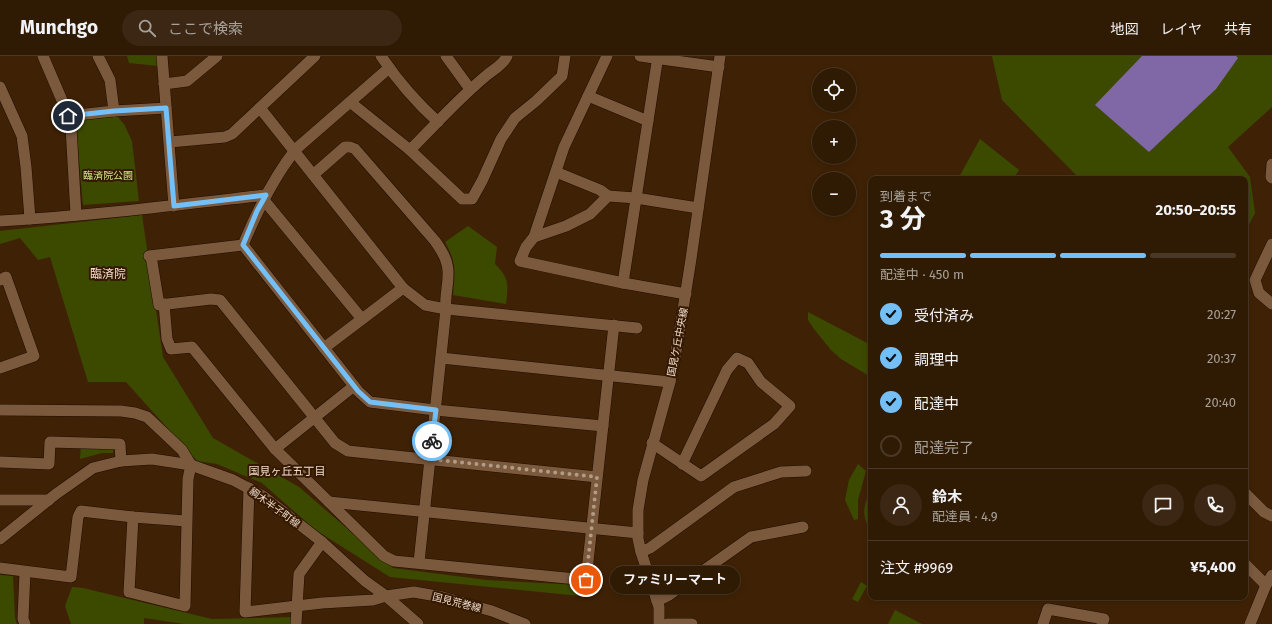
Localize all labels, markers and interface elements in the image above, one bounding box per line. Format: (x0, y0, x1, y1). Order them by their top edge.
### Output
search box (122, 10, 402, 46)
text: Munchgo (20, 16, 98, 39)
icon: search (136, 17, 158, 39)
text: ここで検索 (168, 20, 243, 38)
text: 地図 (1110, 21, 1138, 38)
text: レイヤ (1160, 21, 1202, 38)
text: 共有 (1224, 21, 1252, 38)
map controls (812, 68, 856, 216)
button: locate (812, 68, 856, 112)
pin (51, 99, 85, 133)
icon: home (57, 105, 79, 127)
button: + (812, 120, 856, 164)
park label: 臨済院公園 (83, 170, 133, 182)
button: − (812, 172, 856, 216)
text: 到着まで (880, 189, 932, 204)
text: 20:50–20:55 (1156, 201, 1236, 219)
text: 3 分 (880, 204, 926, 235)
district label: 臨済院 (90, 267, 126, 281)
text: 配達中 · 450 m (880, 267, 964, 282)
icon: check (880, 303, 902, 325)
street label: 国見ケ丘中央線 (665, 307, 691, 378)
text: 受付済み (914, 307, 974, 325)
text: 20:27 (1207, 307, 1236, 322)
icon: check (880, 347, 902, 369)
text: 調理中 (914, 351, 959, 369)
text: 20:37 (1207, 351, 1236, 366)
icon: check (880, 391, 902, 413)
text: 配達中 (914, 395, 959, 413)
text: 20:40 (1205, 395, 1236, 410)
courier (412, 421, 452, 461)
icon: bike (421, 430, 443, 452)
text: 配達完了 (914, 439, 974, 457)
district label: 国見ヶ丘五丁目 (249, 465, 326, 478)
button: person (880, 484, 922, 526)
button: chat (1142, 484, 1184, 526)
button: phone (1194, 484, 1236, 526)
street label: 綱木半子町線 (247, 485, 302, 530)
text: 鈴木 (932, 488, 962, 506)
text: 配達員 · 4.9 (932, 509, 998, 524)
text: ¥5,400 (1190, 558, 1236, 576)
text: 注文 #9969 (880, 559, 953, 577)
pin (569, 563, 603, 597)
callout: ファミリーマート (610, 566, 740, 594)
icon: bag (575, 569, 597, 591)
text: ファミリーマート (623, 572, 727, 587)
street label: 国見荒巻線 (431, 591, 482, 615)

